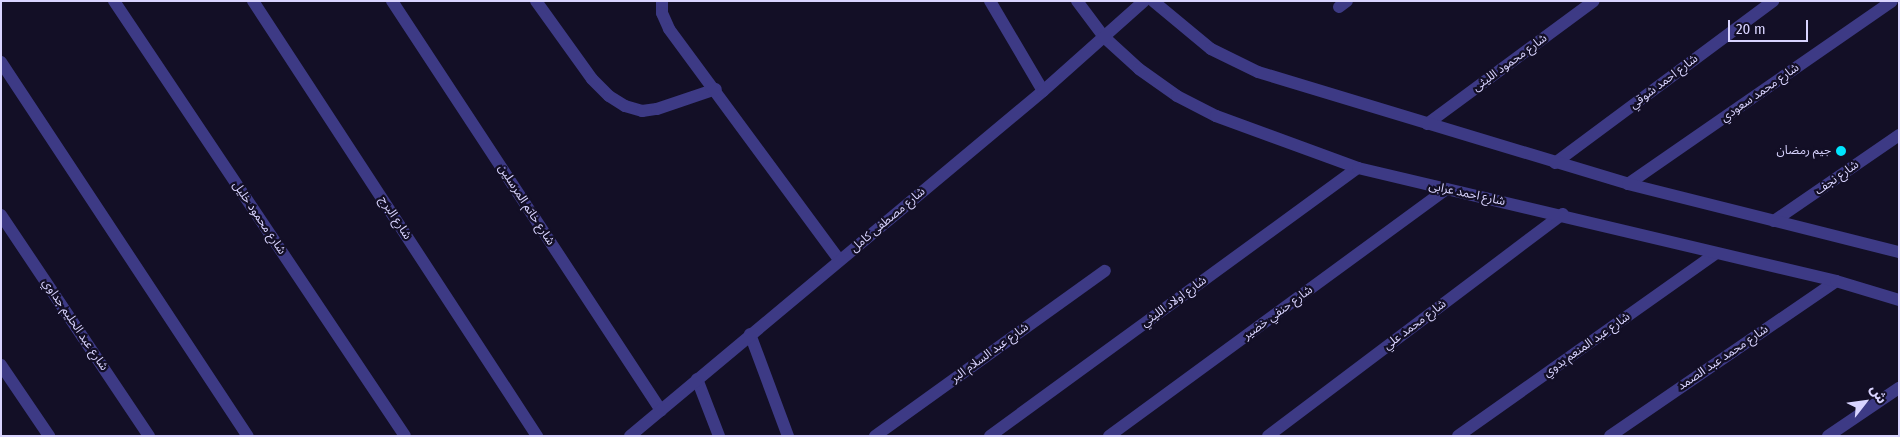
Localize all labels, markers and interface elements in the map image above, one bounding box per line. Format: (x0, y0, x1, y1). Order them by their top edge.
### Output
scale bar (1730, 10, 1810, 42)
text: 20 m (1736, 20, 1766, 38)
street label: شارع محمود الليثى (1470, 31, 1550, 95)
street label: شارع احمد شوقي (1627, 52, 1701, 112)
street label: شارع محمد سعودي (1718, 61, 1802, 125)
place label: جيم رمضان (1777, 144, 1831, 158)
marker: جيم رمضان (1835, 145, 1847, 157)
street label: شارع نجف (1812, 158, 1862, 198)
street label: شارع خاتم المرسلين (495, 162, 557, 248)
street label: شارع محمود خليل (229, 179, 289, 257)
street label: شارع احمد عرابى (1428, 179, 1506, 209)
street label: شارع مصطفى كامل (848, 184, 928, 256)
street label: شارع البرج (376, 194, 414, 242)
street label: شارع اولاد الليثي (1138, 273, 1210, 331)
street label: شارع عبد الحليم جداوي (39, 276, 111, 374)
street label: شارع حنفي خضير (1240, 283, 1316, 343)
street label: شارع محمد علي (1381, 297, 1449, 353)
street label: شارع عبد المنعم بدوي (1541, 310, 1633, 380)
street label: شارع عبد السلام البر (948, 320, 1032, 386)
street label: شارع محمد عبد الصمد (1675, 322, 1771, 394)
north arrow (1840, 377, 1890, 427)
text: ش (1866, 382, 1891, 407)

